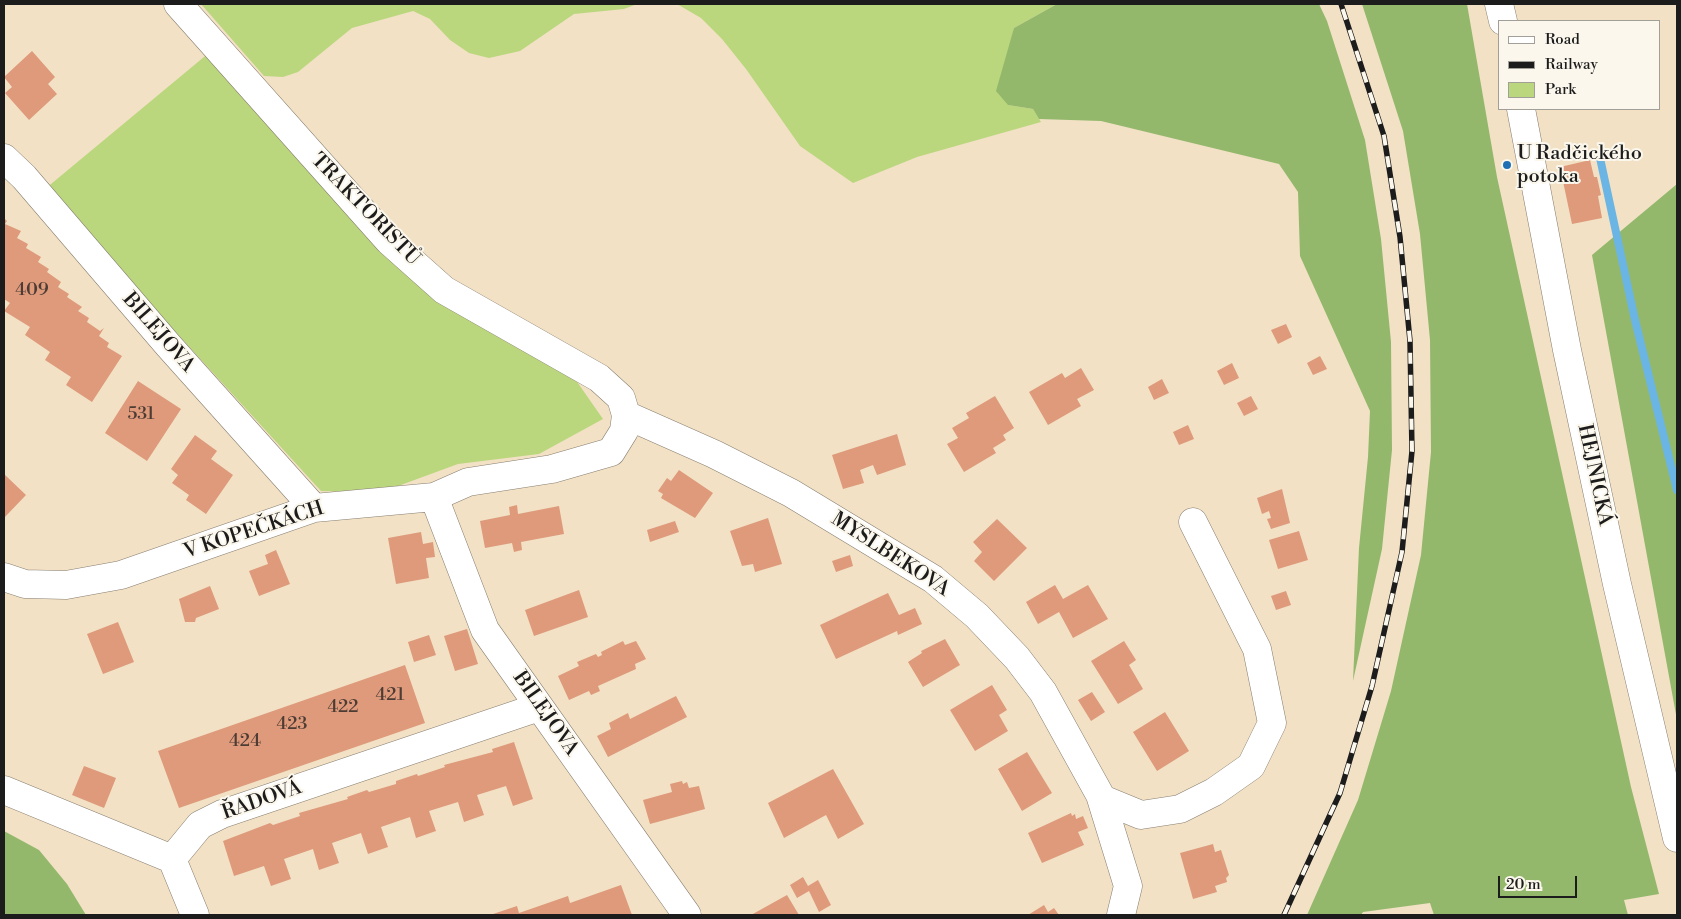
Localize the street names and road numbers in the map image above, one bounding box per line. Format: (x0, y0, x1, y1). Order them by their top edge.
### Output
street label: TRAKTORISTŮ (305, 149, 425, 271)
street label: BILEJOVA (117, 288, 199, 378)
street label: HEJNICKÁ (1572, 422, 1616, 528)
street label: V KOPEČKÁCH (181, 497, 327, 565)
street label: MYSLBEKOVA (826, 508, 954, 602)
street label: BILEJOVA (507, 667, 583, 761)
street label: ŘADOVÁ (219, 776, 305, 826)

